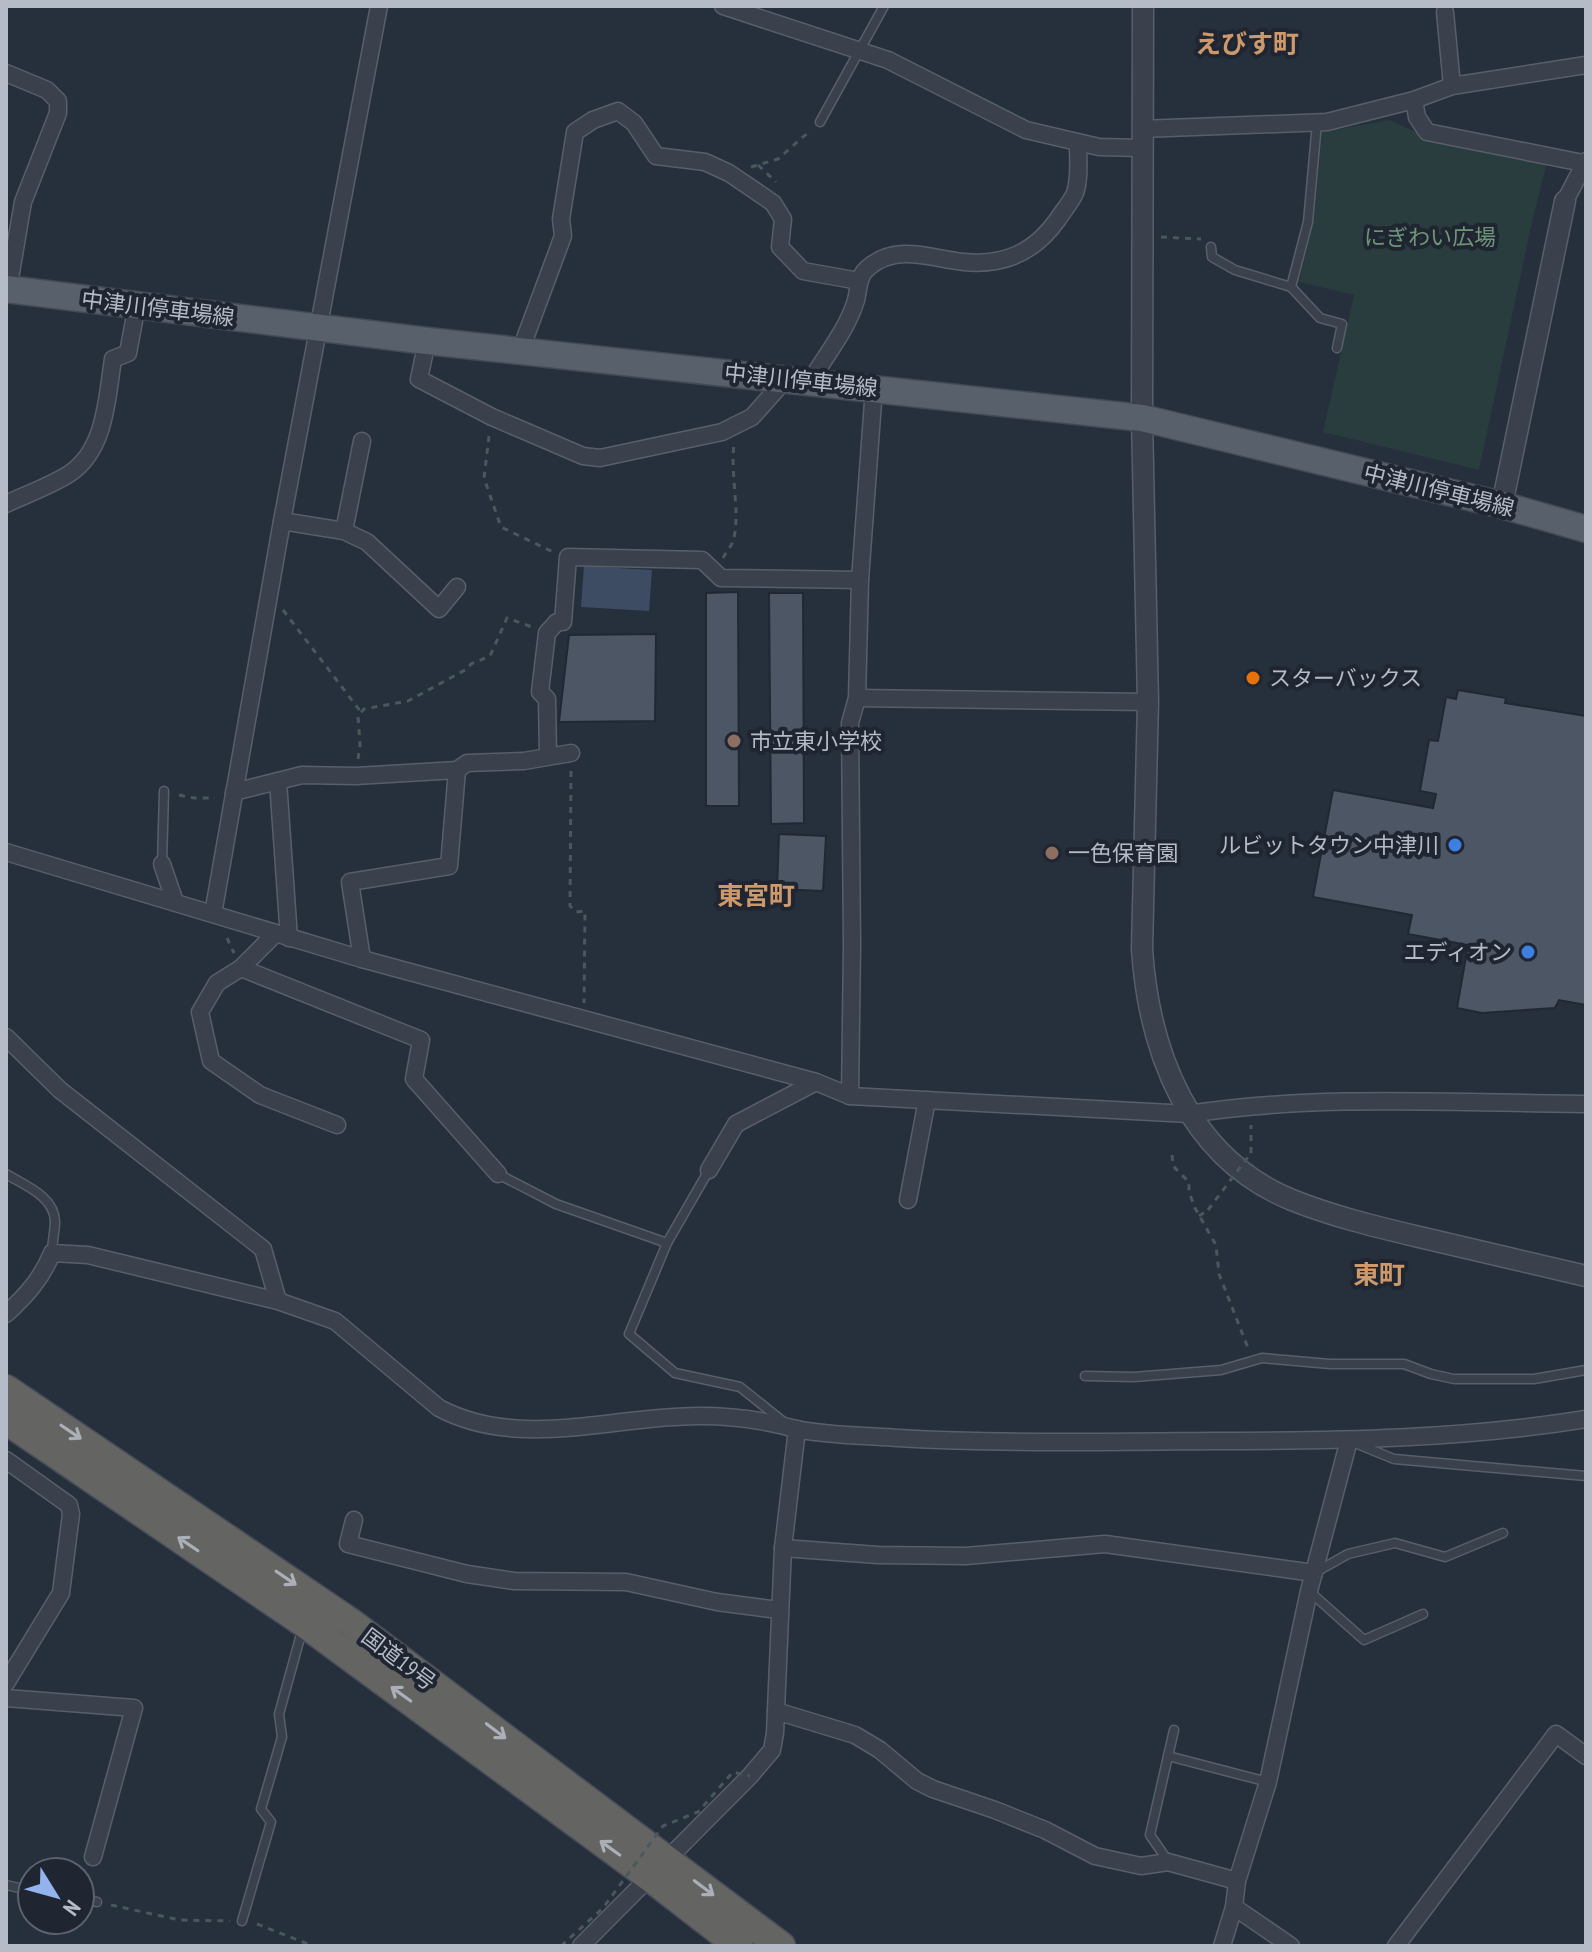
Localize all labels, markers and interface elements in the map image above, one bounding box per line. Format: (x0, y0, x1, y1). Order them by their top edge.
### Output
district label: えびす町 (1195, 27, 1299, 60)
park label: にぎわい広場 (1364, 223, 1496, 251)
street label: 中津川停車場線 (80, 285, 236, 331)
street label: 中津川停車場線 (723, 358, 879, 402)
street label: 中津川停車場線 (1361, 458, 1517, 522)
place label: スターバックス (1269, 664, 1422, 692)
marker: スターバックス (1244, 669, 1262, 687)
place label: 市立東小学校 (750, 727, 882, 755)
marker: 市立東小学校 (725, 732, 743, 750)
place label: ルビットタウン中津川 (1219, 831, 1439, 859)
marker: ルビットタウン中津川 (1446, 836, 1464, 854)
place label: 一色保育園 (1068, 839, 1178, 867)
marker: 一色保育園 (1043, 844, 1061, 862)
district label: 東宮町 (717, 879, 795, 912)
place label: エディオン (1404, 938, 1512, 966)
marker: エディオン (1519, 943, 1537, 961)
district label: 東町 (1353, 1258, 1405, 1291)
one-way arrow (59, 1424, 81, 1441)
one-way arrow (178, 1536, 200, 1552)
one-way arrow (274, 1570, 296, 1586)
street label: 国道19号 (356, 1622, 442, 1696)
one-way arrow (390, 1685, 412, 1702)
one-way arrow (485, 1723, 506, 1740)
one-way arrow (600, 1839, 621, 1856)
north arrow (16, 1856, 96, 1936)
one-way arrow (692, 1879, 714, 1896)
text: N (57, 1895, 87, 1921)

